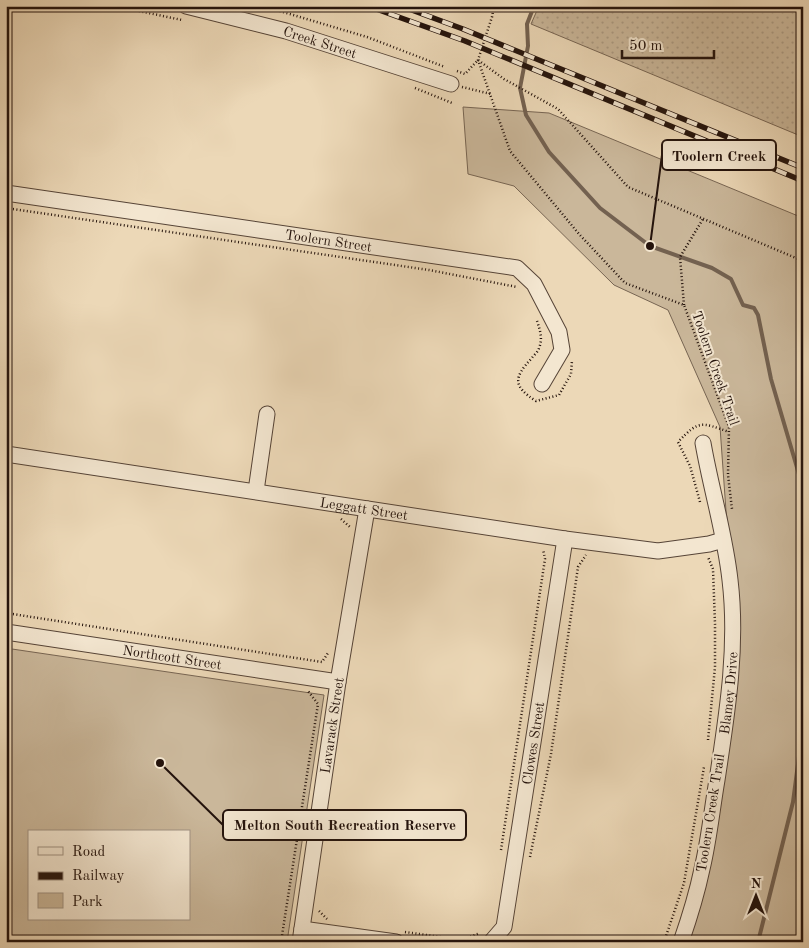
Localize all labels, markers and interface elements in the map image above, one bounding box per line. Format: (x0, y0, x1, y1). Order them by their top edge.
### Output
street label: Creek Street (281, 25, 358, 61)
scale bar (622, 28, 714, 60)
text: 50 m (629, 39, 663, 54)
callout: Toolern Creek (662, 140, 776, 170)
text: Toolern Creek (672, 150, 767, 165)
street label: Toolern Street (284, 228, 373, 255)
street label: Toolern Creek Trail (689, 309, 741, 427)
street label: Leggatt Street (319, 496, 409, 523)
street label: Northcott Street (122, 644, 223, 672)
street label: Blamey Drive (718, 651, 740, 735)
street label: Lavarack Street (319, 676, 347, 774)
street label: Clowes Street (520, 701, 547, 786)
street label: Toolern Creek Trail (695, 753, 727, 873)
callout: Melton South Recreation Reserve (223, 810, 466, 840)
text: Melton South Recreation Reserve (234, 819, 456, 834)
legend (28, 830, 190, 920)
text: Road (72, 845, 106, 860)
text: Railway (72, 869, 125, 884)
north arrow (732, 870, 782, 920)
text: N (751, 877, 762, 891)
text: Park (72, 895, 103, 910)

